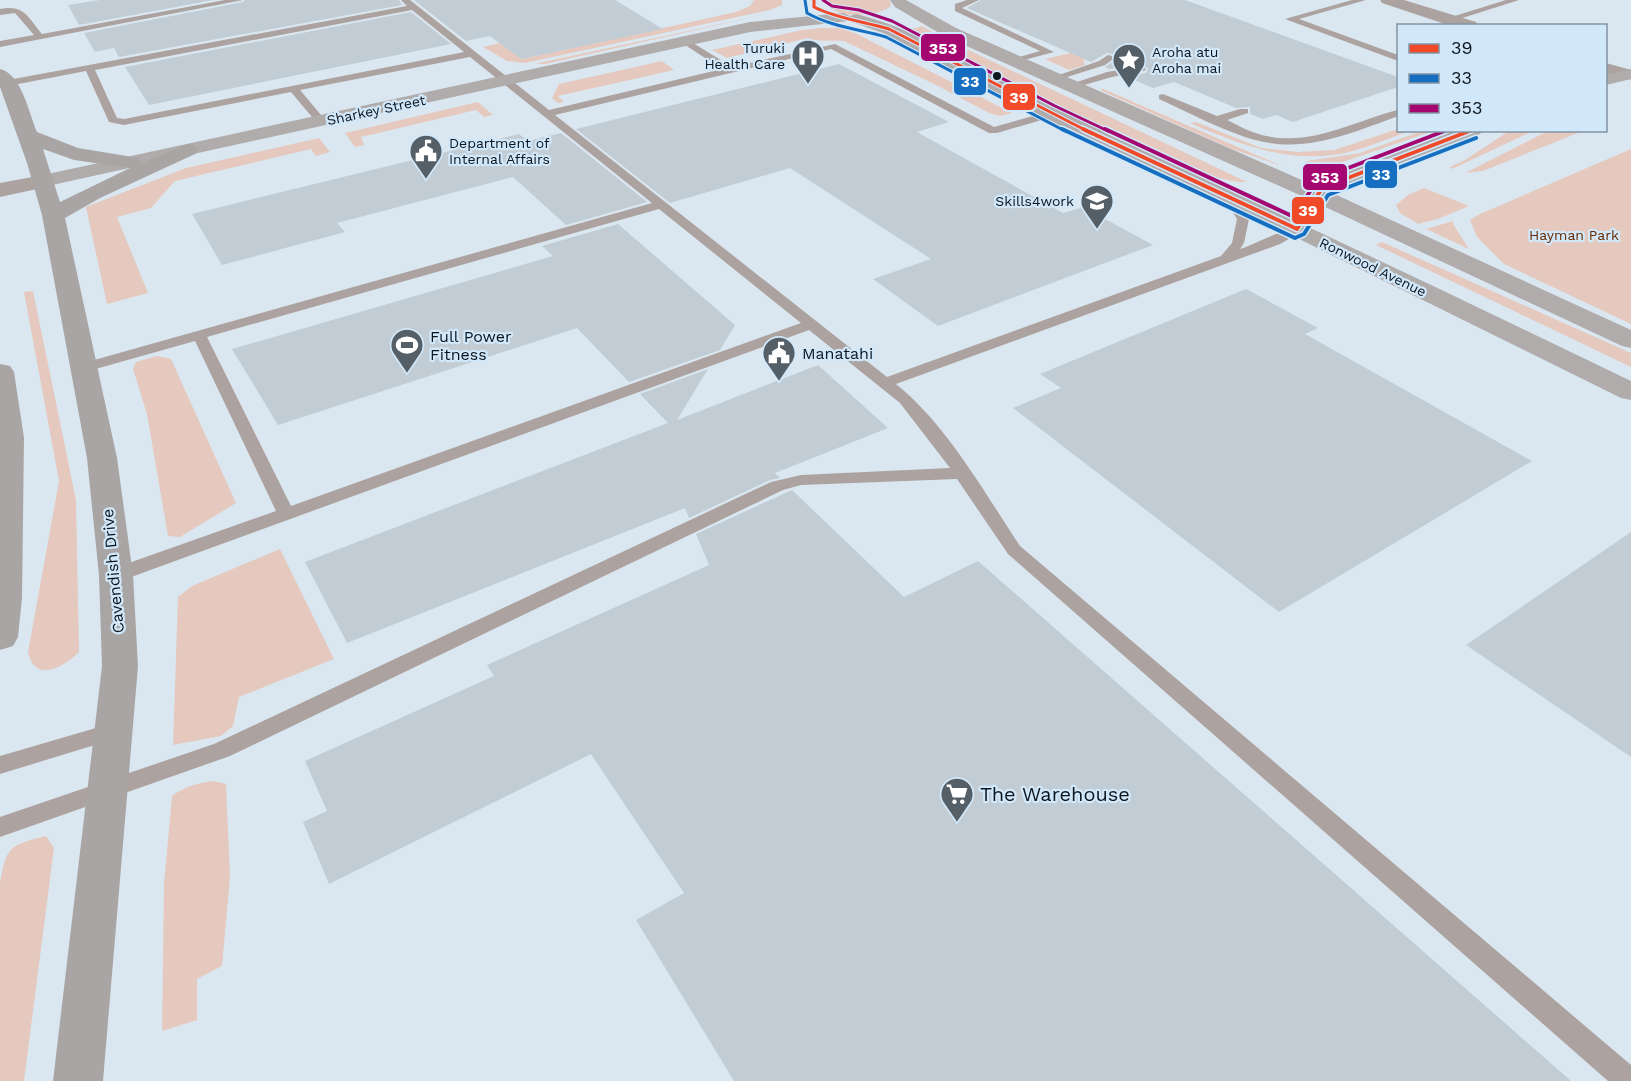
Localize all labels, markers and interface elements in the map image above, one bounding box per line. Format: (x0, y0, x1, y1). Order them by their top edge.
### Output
legend (1397, 24, 1607, 132)
line badge: 353 (920, 33, 966, 62)
text: 39 (1451, 37, 1473, 58)
hospital icon: Turuki Health Care (790, 38, 826, 85)
text: 353 (929, 39, 957, 58)
place label: Turuki Health Care (704, 40, 785, 72)
place icon: Aroha atu Aroha mai (1111, 42, 1147, 89)
place label: Aroha atu Aroha mai (1152, 44, 1221, 76)
line badge: 33 (953, 67, 987, 96)
text: 33 (1451, 67, 1472, 88)
unlabelled marker (991, 70, 1003, 82)
text: 33 (961, 72, 979, 91)
line badge: 39 (1002, 83, 1036, 111)
text: 39 (1009, 88, 1029, 107)
street label: Sharkey Street (325, 92, 427, 128)
text: 353 (1451, 97, 1482, 118)
public building icon: Department of Internal Affairs (408, 133, 444, 180)
place label: Department of Internal Affairs (449, 135, 550, 167)
line badge: 33 (1364, 160, 1398, 189)
line badge: 353 (1302, 163, 1348, 191)
text: 33 (1372, 165, 1390, 184)
text: 353 (1311, 168, 1339, 187)
school or university icon: Skills4work (1079, 183, 1115, 230)
place label: Skills4work (995, 193, 1074, 209)
line badge: 39 (1291, 196, 1325, 225)
text: 39 (1298, 201, 1318, 220)
park label: Hayman Park (1529, 227, 1619, 243)
street label: Ronwood Avenue (1317, 234, 1429, 300)
sports icon: Full Power Fitness (389, 327, 425, 374)
place label: Full Power Fitness (430, 327, 512, 364)
public building icon: Manatahi (761, 335, 797, 382)
place label: Manatahi (802, 344, 873, 363)
street label: Cavendish Drive (98, 508, 128, 634)
supermarket icon: The Warehouse (939, 776, 975, 823)
place label: The Warehouse (980, 782, 1130, 806)

